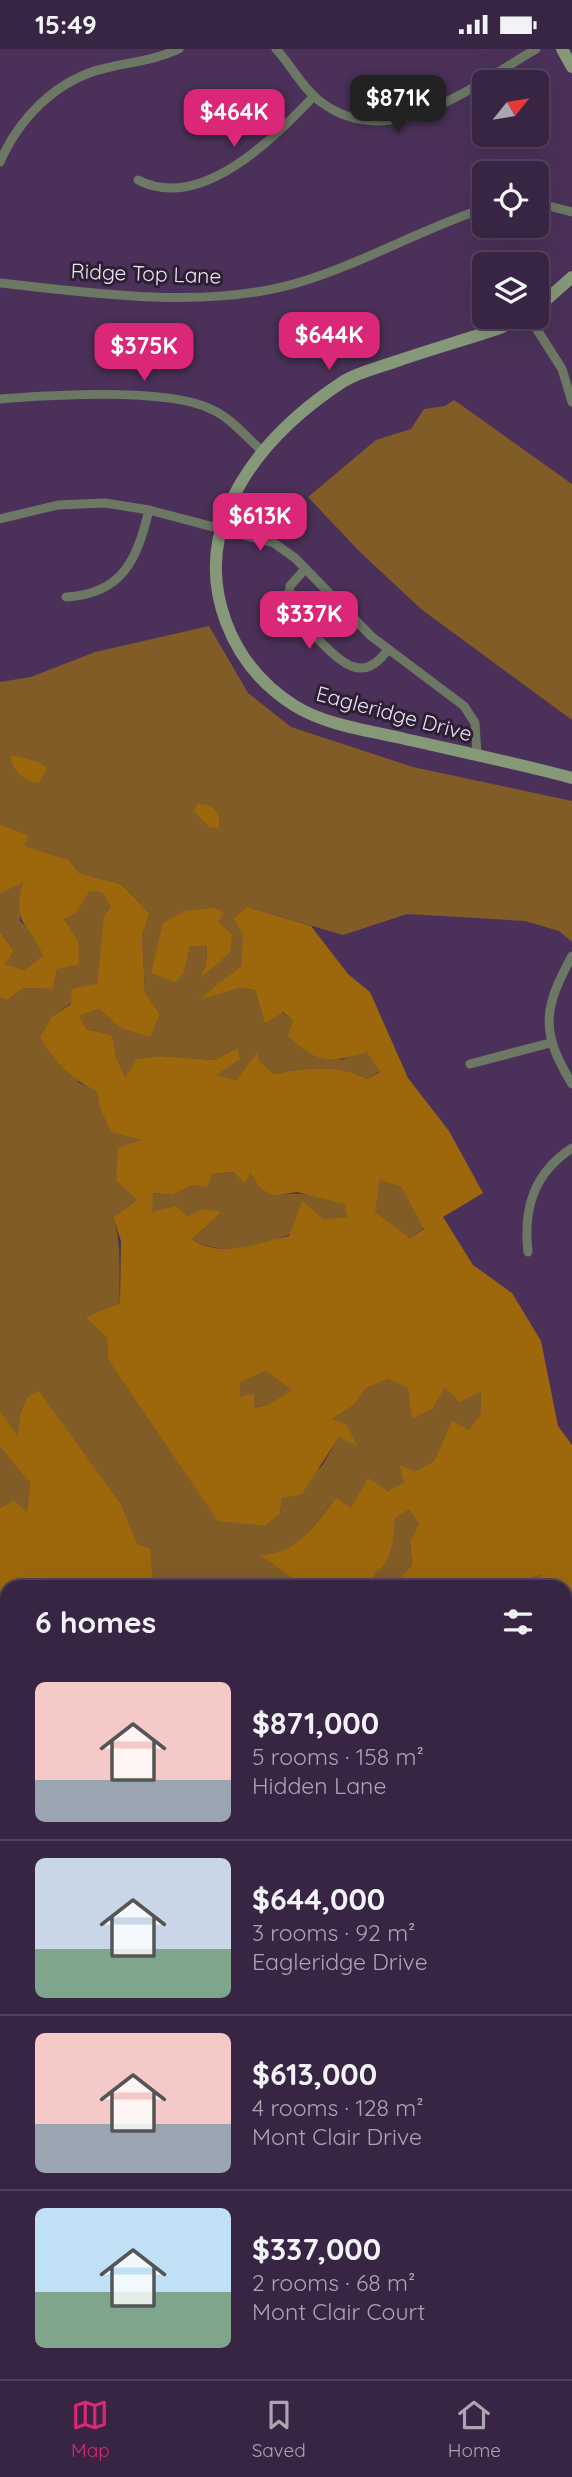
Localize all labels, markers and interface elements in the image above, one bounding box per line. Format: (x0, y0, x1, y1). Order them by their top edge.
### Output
text: 15:49 (35, 8, 97, 41)
north arrow (472, 70, 550, 147)
map controls (472, 70, 549, 329)
pin: $871K (349, 76, 447, 135)
text: $871K (366, 83, 430, 112)
pin: $464K (185, 90, 283, 149)
text: $464K (200, 97, 268, 126)
button: locate (472, 161, 549, 238)
button: layers (472, 252, 549, 329)
street label: Ridge Top Lane (70, 257, 222, 289)
pin: $644K (280, 313, 378, 372)
text: $644K (295, 320, 363, 349)
pin: $375K (95, 323, 193, 383)
text: $375K (110, 331, 178, 360)
pin: $613K (211, 493, 309, 553)
text: $613K (229, 501, 291, 530)
pin: $337K (260, 591, 358, 651)
text: $337K (276, 599, 342, 628)
street label: Eagleridge Drive (313, 680, 475, 746)
text: 6 homes (35, 1603, 156, 1641)
icon: filters (499, 1603, 537, 1641)
text: $871,000 (252, 1704, 379, 1742)
icon: home (91, 1710, 175, 1794)
text: 5 rooms · 158 m² (252, 1742, 424, 1771)
text: Hidden Lane (252, 1771, 386, 1800)
text: $644,000 (252, 1880, 385, 1918)
icon: home (91, 1886, 175, 1970)
text: 3 rooms · 92 m² (252, 1918, 415, 1947)
text: Eagleridge Drive (252, 1947, 428, 1976)
text: $613,000 (252, 2055, 377, 2093)
icon: home (91, 2061, 175, 2145)
text: 4 rooms · 128 m² (252, 2093, 424, 2122)
text: Mont Clair Drive (252, 2122, 422, 2151)
text: $337,000 (252, 2230, 381, 2268)
icon: home (91, 2236, 175, 2320)
text: 2 rooms · 68 m² (252, 2268, 415, 2297)
text: Mont Clair Court (252, 2297, 425, 2326)
tab: Map (71, 2396, 110, 2462)
tab: Saved (252, 2396, 306, 2462)
tab: Home (448, 2396, 501, 2462)

